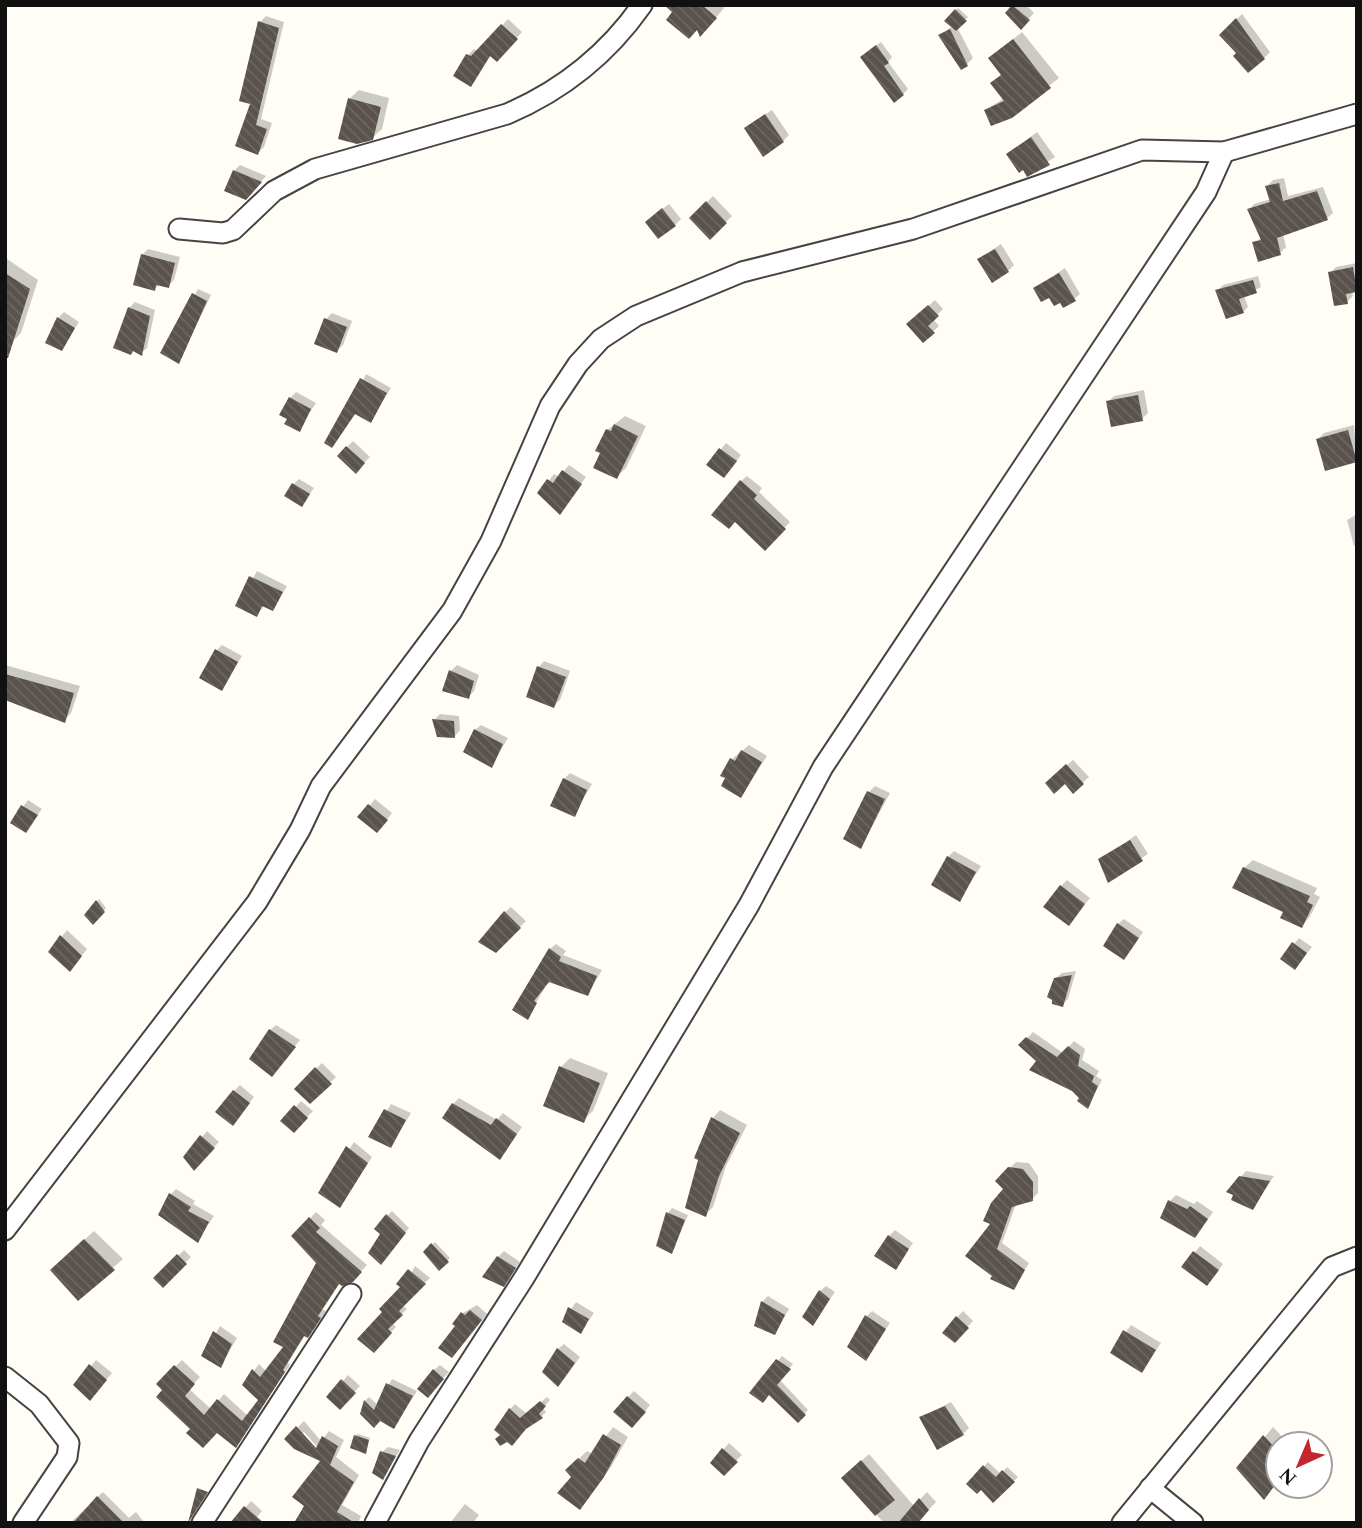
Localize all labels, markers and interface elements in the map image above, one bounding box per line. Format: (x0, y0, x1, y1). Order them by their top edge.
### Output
north arrow (1264, 1430, 1334, 1500)
text: N (1273, 1460, 1304, 1492)

